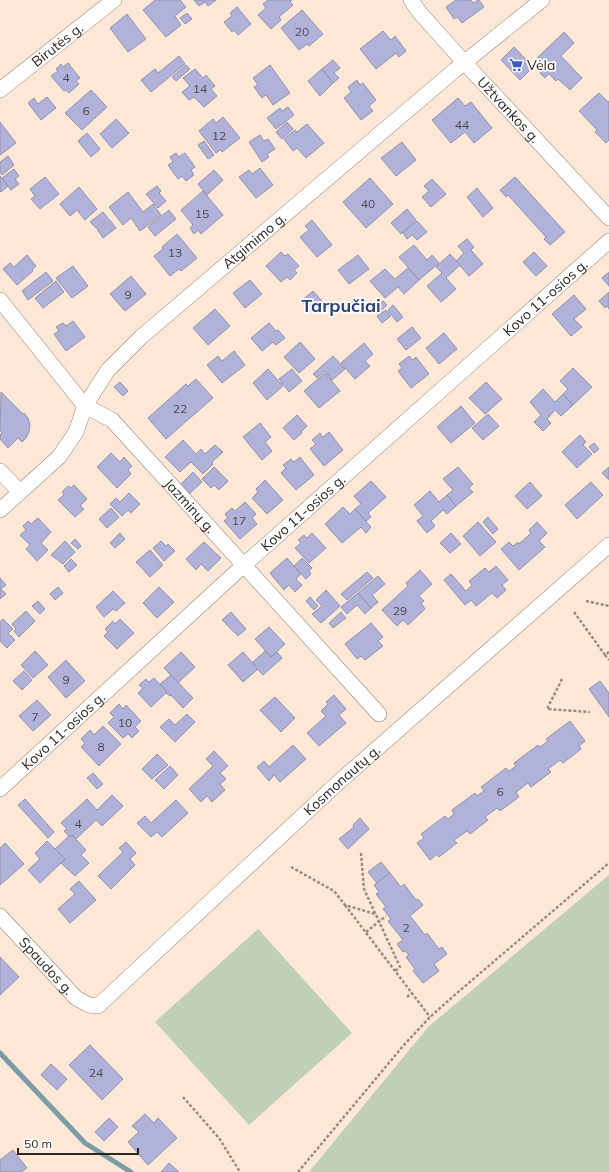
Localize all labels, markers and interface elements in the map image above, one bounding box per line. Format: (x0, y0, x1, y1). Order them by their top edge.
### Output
street label: Birutės g. (28, 19, 87, 71)
house number: 20 (295, 24, 309, 39)
place label: Vėla (527, 56, 555, 74)
supermarket icon: Vėla (508, 57, 524, 73)
house number: 4 (62, 70, 70, 85)
street label: Užtvankos g. (473, 73, 544, 147)
house number: 14 (193, 81, 207, 96)
house number: 6 (82, 103, 90, 118)
house number: 44 (455, 117, 469, 132)
house number: 12 (212, 128, 226, 143)
house number: 40 (361, 196, 375, 211)
house number: 15 (195, 206, 209, 221)
street label: Atgimimo g. (219, 209, 290, 273)
house number: 13 (168, 245, 182, 260)
street label: Kovo 11-osios g. (499, 255, 591, 340)
house number: 9 (124, 287, 132, 302)
district label: Tarpučiai (301, 294, 381, 317)
house number: 22 (173, 401, 187, 416)
street label: Kovo 11-osios g. (257, 470, 349, 555)
street label: Jazminų g. (160, 475, 219, 537)
house number: 17 (232, 513, 246, 528)
house number: 29 (393, 603, 407, 618)
house number: 9 (62, 672, 70, 687)
street label: Kovo 11-osios g. (18, 688, 109, 774)
house number: 7 (31, 709, 39, 724)
house number: 10 (118, 715, 132, 730)
house number: 8 (97, 739, 105, 754)
street label: Kosmonautų g. (300, 741, 384, 819)
house number: 6 (496, 784, 504, 799)
house number: 4 (74, 816, 82, 831)
house number: 2 (402, 920, 410, 935)
street label: Spaudos g. (15, 933, 77, 999)
house number: 24 (89, 1065, 103, 1080)
scale bar (18, 1130, 138, 1156)
text: 50 m (24, 1136, 52, 1151)

